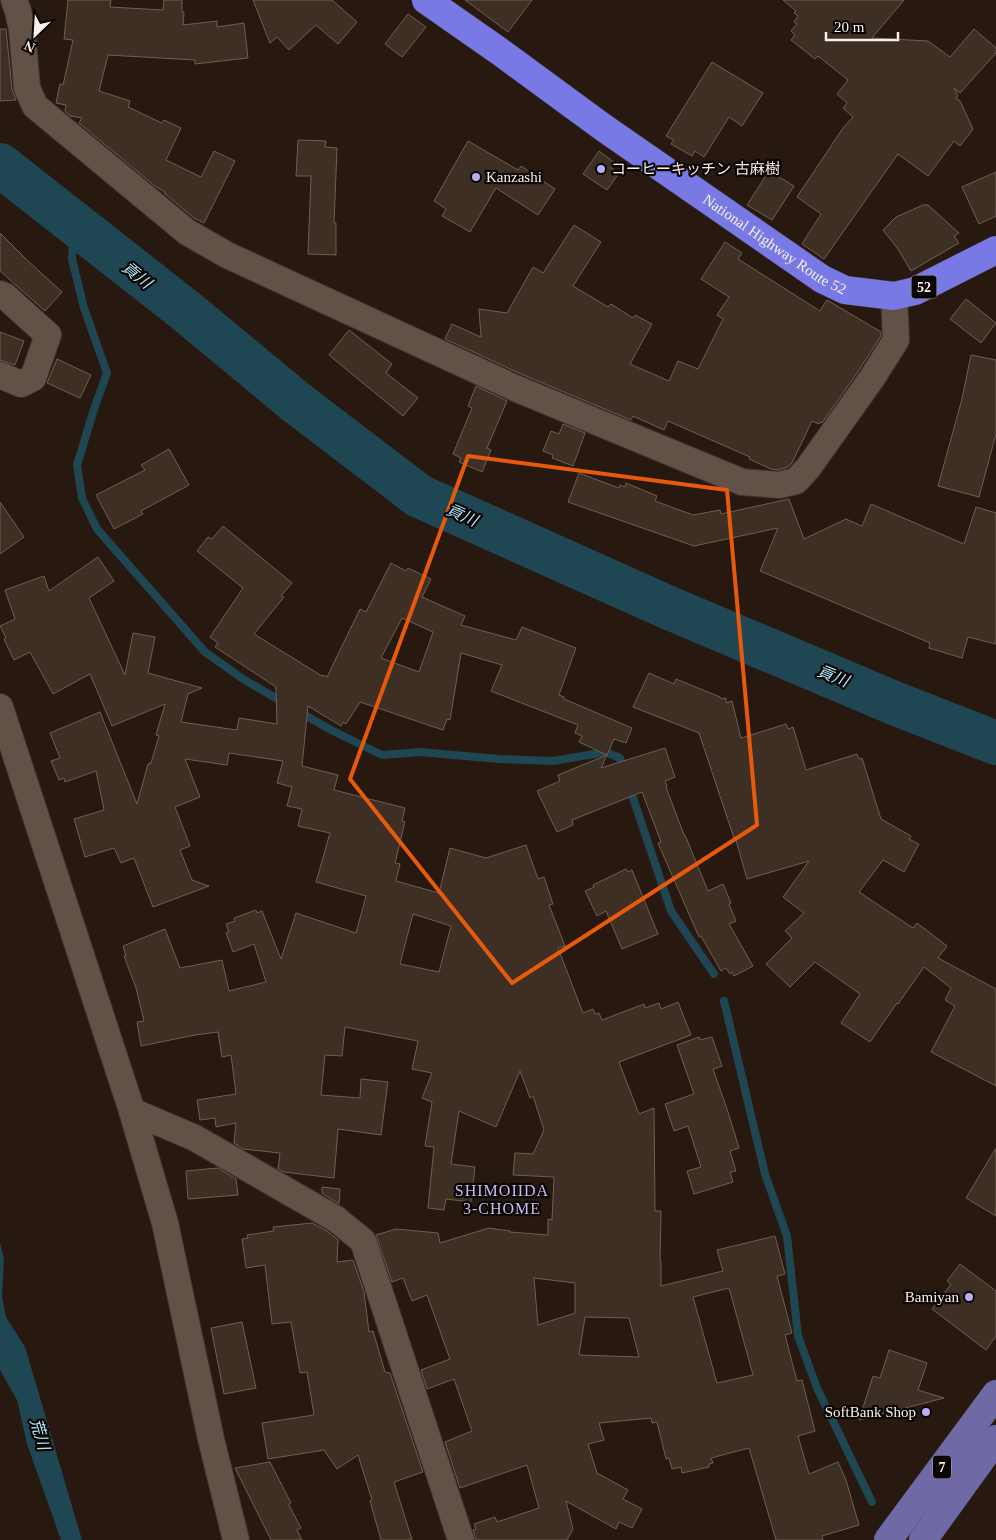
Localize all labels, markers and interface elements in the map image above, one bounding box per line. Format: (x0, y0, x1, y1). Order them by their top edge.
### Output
north arrow (10, 10, 60, 60)
scale bar (826, 10, 898, 42)
text: 20 m (834, 19, 865, 35)
text: N (22, 37, 37, 55)
place label: コーヒーキッチン 古麻樹 (611, 160, 780, 177)
marker: コーヒーキッチン 古麻樹 (595, 163, 607, 175)
place label: Kanzashi (486, 169, 542, 185)
marker: Kanzashi (470, 171, 482, 183)
street label: National Highway Route 52 (700, 191, 849, 297)
water label: 貢川 (119, 258, 156, 293)
road number: 52 (912, 276, 936, 298)
water label: 貢川 (444, 501, 482, 530)
water label: 貢川 (815, 662, 853, 691)
district label: SHIMOIIDA 3-CHOME (455, 1182, 549, 1217)
place label: Bamiyan (905, 1289, 959, 1305)
marker: Bamiyan (963, 1291, 975, 1303)
place label: SoftBank Shop (825, 1404, 916, 1420)
marker: SoftBank Shop (920, 1406, 932, 1418)
water label: 荒川 (27, 1416, 53, 1454)
road number: 7 (933, 1455, 951, 1478)

